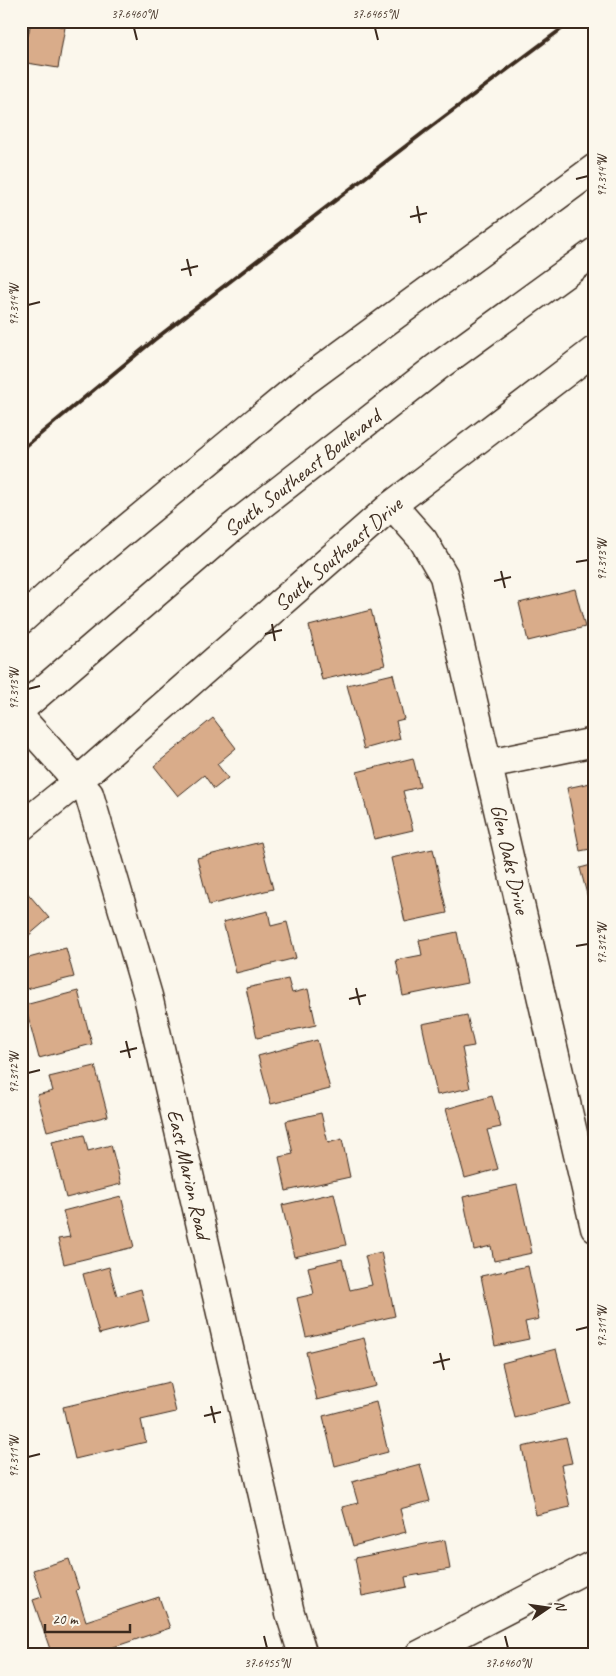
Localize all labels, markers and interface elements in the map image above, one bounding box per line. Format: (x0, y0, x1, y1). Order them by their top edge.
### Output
text: 37.6460°N (111, 6, 158, 22)
text: 37.6465°N (352, 6, 399, 22)
text: 97.314°W (594, 153, 610, 197)
text: 97.314°W (6, 282, 22, 326)
street label: South Southeast Boulevard (218, 401, 389, 542)
street label: South Southeast Drive (269, 491, 408, 617)
text: 97.313°W (594, 537, 610, 581)
text: 97.313°W (6, 666, 22, 710)
street label: Glen Oaks Drive (485, 802, 536, 918)
text: 97.312°W (594, 921, 610, 965)
text: 97.312°W (6, 1050, 22, 1094)
street label: East Marion Road (162, 1107, 217, 1245)
text: 97.311°W (594, 1304, 610, 1348)
text: 97.311°W (6, 1434, 22, 1478)
north arrow (524, 1584, 574, 1634)
text: N (551, 1599, 570, 1614)
scale bar (45, 1601, 130, 1633)
text: 20 m (52, 1610, 79, 1629)
text: 37.6455°N (244, 1655, 291, 1671)
text: 37.6460°N (485, 1655, 532, 1671)

